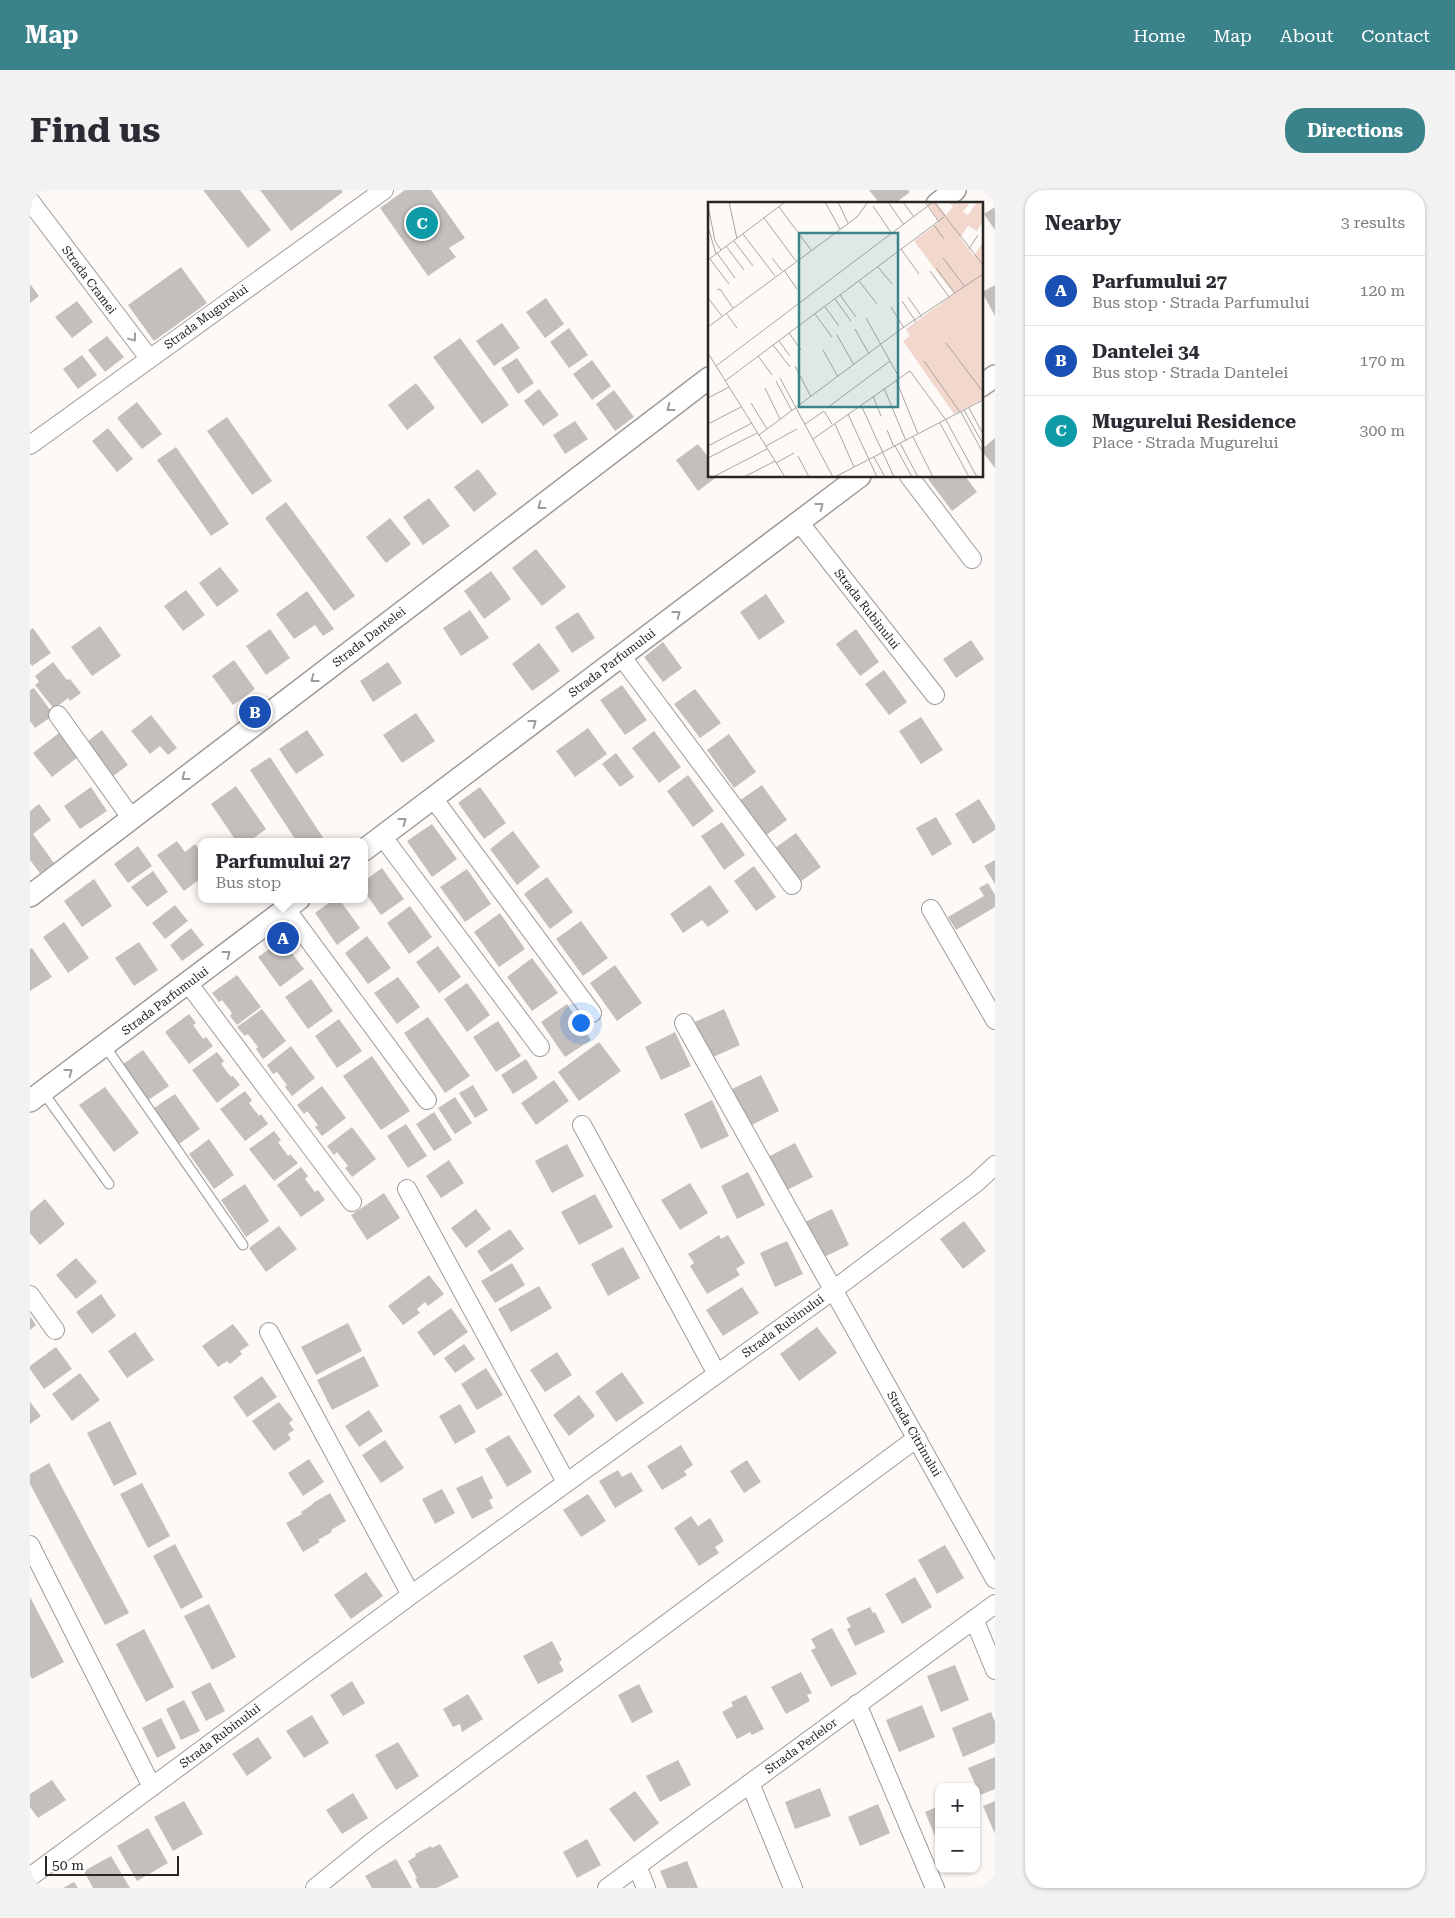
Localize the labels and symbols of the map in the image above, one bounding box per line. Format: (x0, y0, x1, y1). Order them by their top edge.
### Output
inset map (708, 202, 982, 478)
pin: C (406, 204, 438, 242)
street label: Strada Cramei (59, 243, 119, 317)
street label: Strada Mugurelui (162, 282, 251, 352)
one-way arrow (128, 332, 136, 341)
one-way arrow (666, 402, 676, 411)
one-way arrow (537, 500, 547, 509)
one-way arrow (814, 503, 824, 512)
street label: Strada Rubinului (831, 566, 903, 652)
street label: Strada Dantelei (330, 604, 408, 670)
one-way arrow (671, 612, 680, 620)
street label: Strada Parfumului (566, 626, 658, 700)
one-way arrow (310, 673, 320, 682)
pin: B (239, 693, 271, 731)
one-way arrow (527, 720, 536, 728)
one-way arrow (182, 772, 191, 780)
one-way arrow (397, 818, 406, 826)
pin: A (267, 919, 299, 957)
one-way arrow (221, 951, 230, 959)
street label: Strada Parfumului (119, 964, 211, 1038)
your location (568, 1010, 594, 1036)
one-way arrow (63, 1069, 73, 1078)
street label: Strada Rubinului (739, 1292, 827, 1360)
street label: Strada Citrinului (884, 1389, 944, 1479)
street label: Strada Rubinului (177, 1701, 263, 1771)
street label: Strada Perlelor (762, 1715, 840, 1777)
scale bar (45, 1853, 179, 1876)

